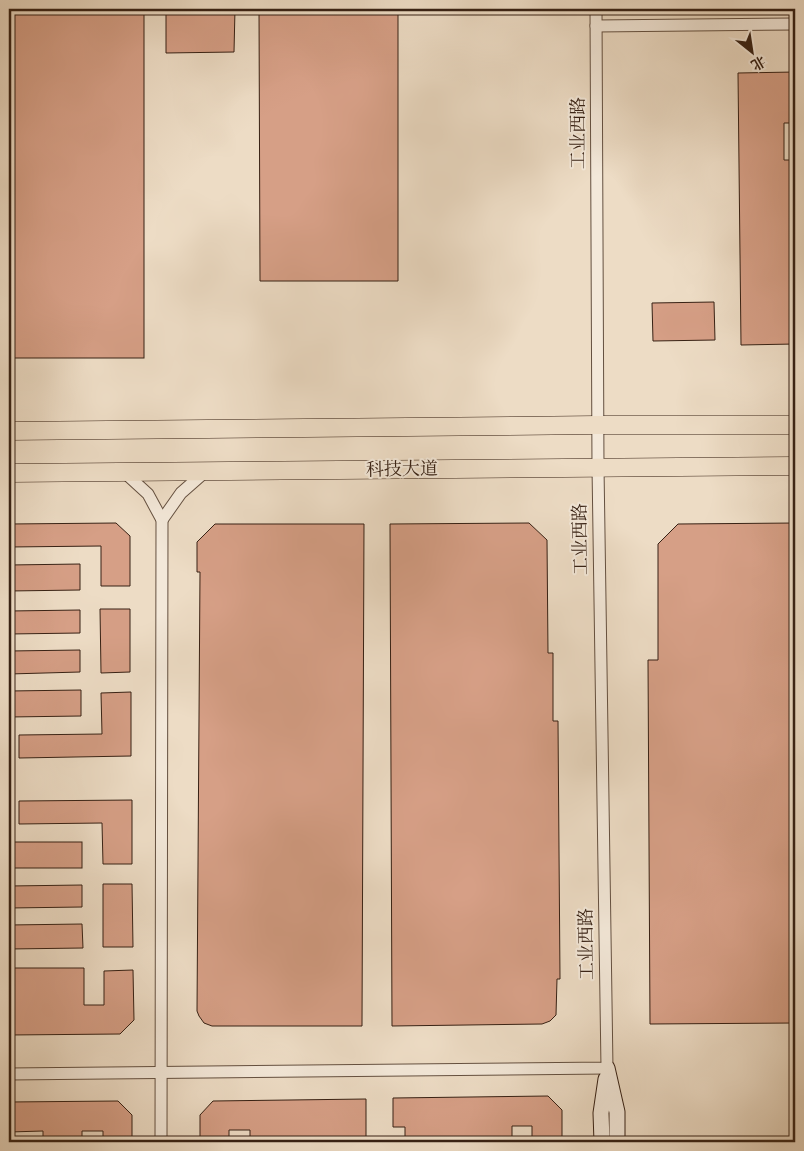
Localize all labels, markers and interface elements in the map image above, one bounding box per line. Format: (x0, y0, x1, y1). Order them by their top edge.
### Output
north arrow (726, 28, 776, 78)
text: 北 (747, 51, 769, 75)
street label: 工业西路 (566, 97, 590, 169)
street label: 科技大道 (366, 456, 438, 482)
street label: 工业西路 (567, 503, 593, 575)
street label: 工业西路 (573, 908, 599, 980)

